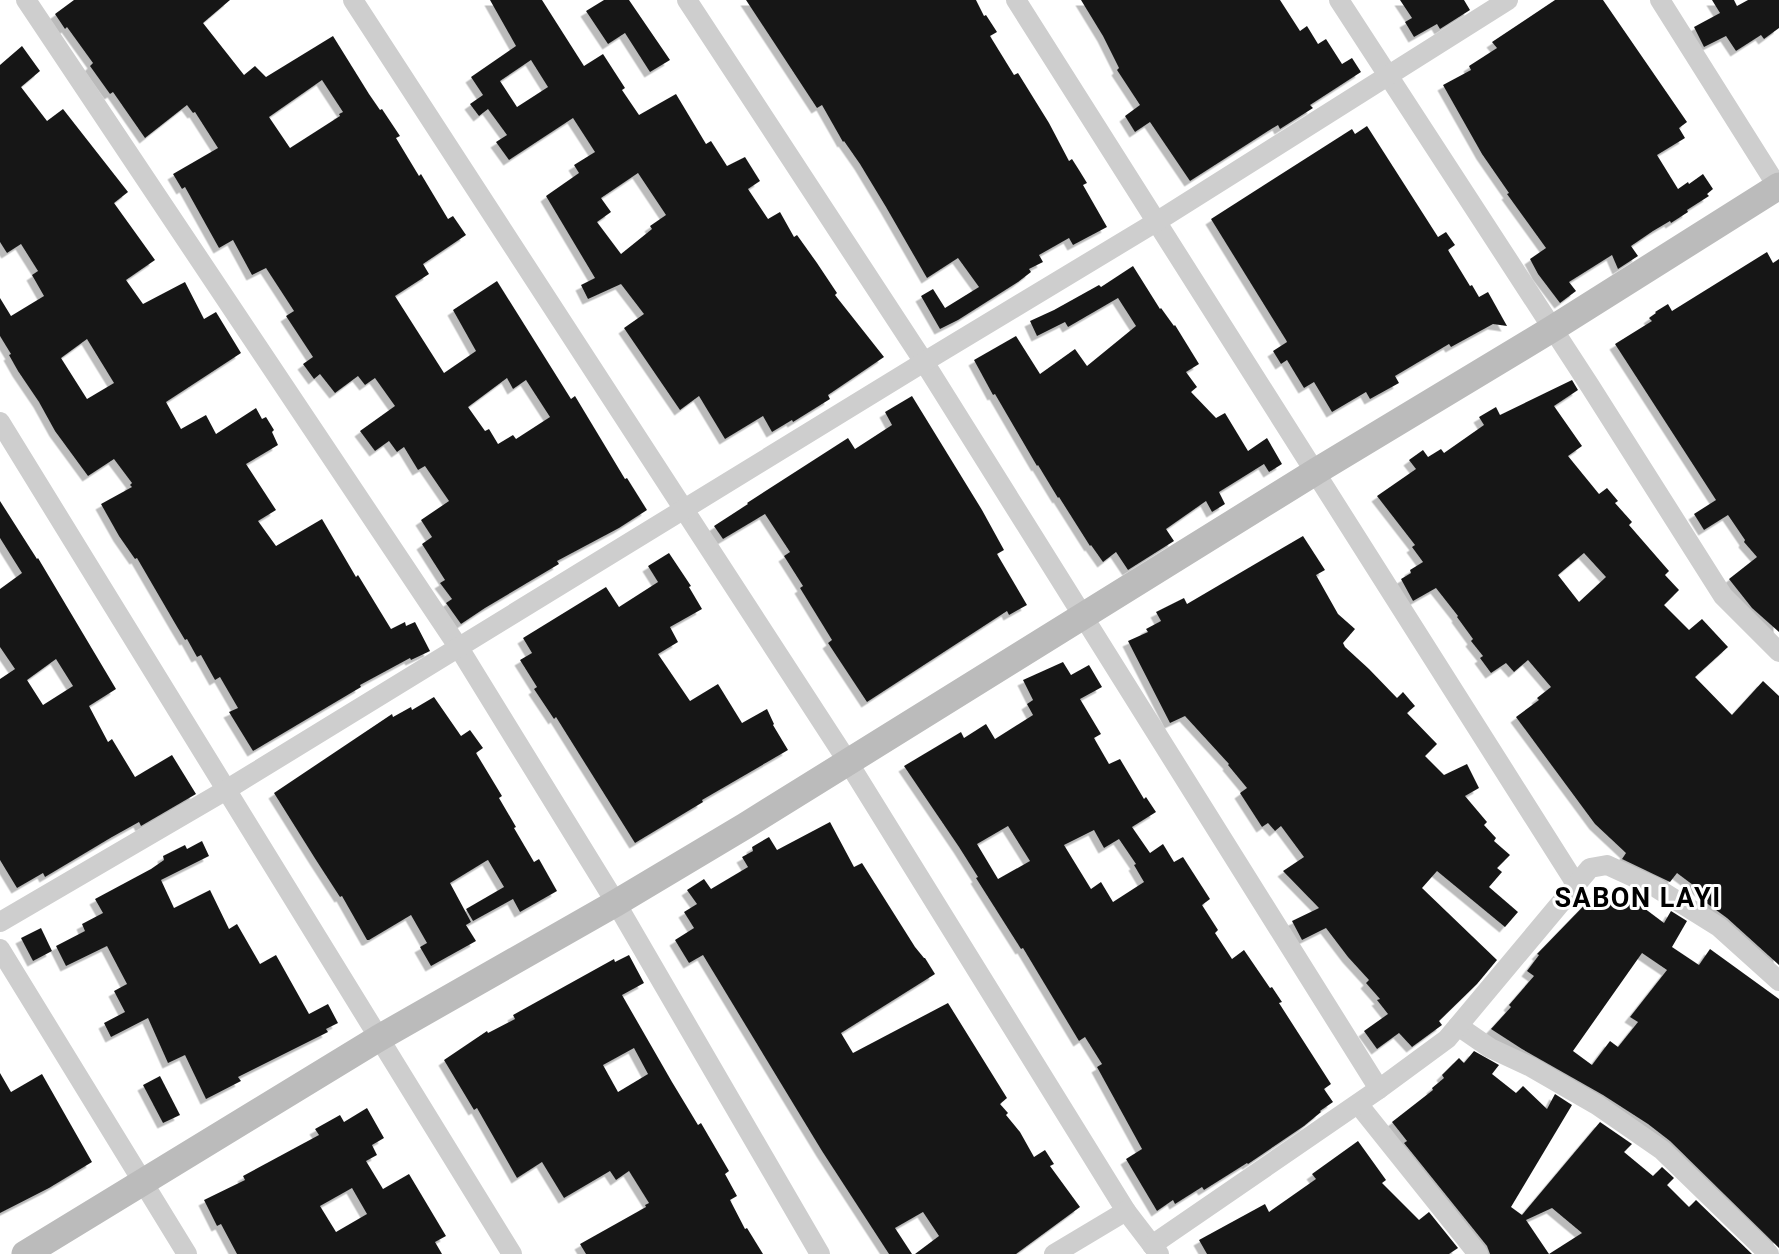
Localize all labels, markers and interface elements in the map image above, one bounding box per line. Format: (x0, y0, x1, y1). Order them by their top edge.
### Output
district label: SABON LAYI (1554, 882, 1722, 914)

